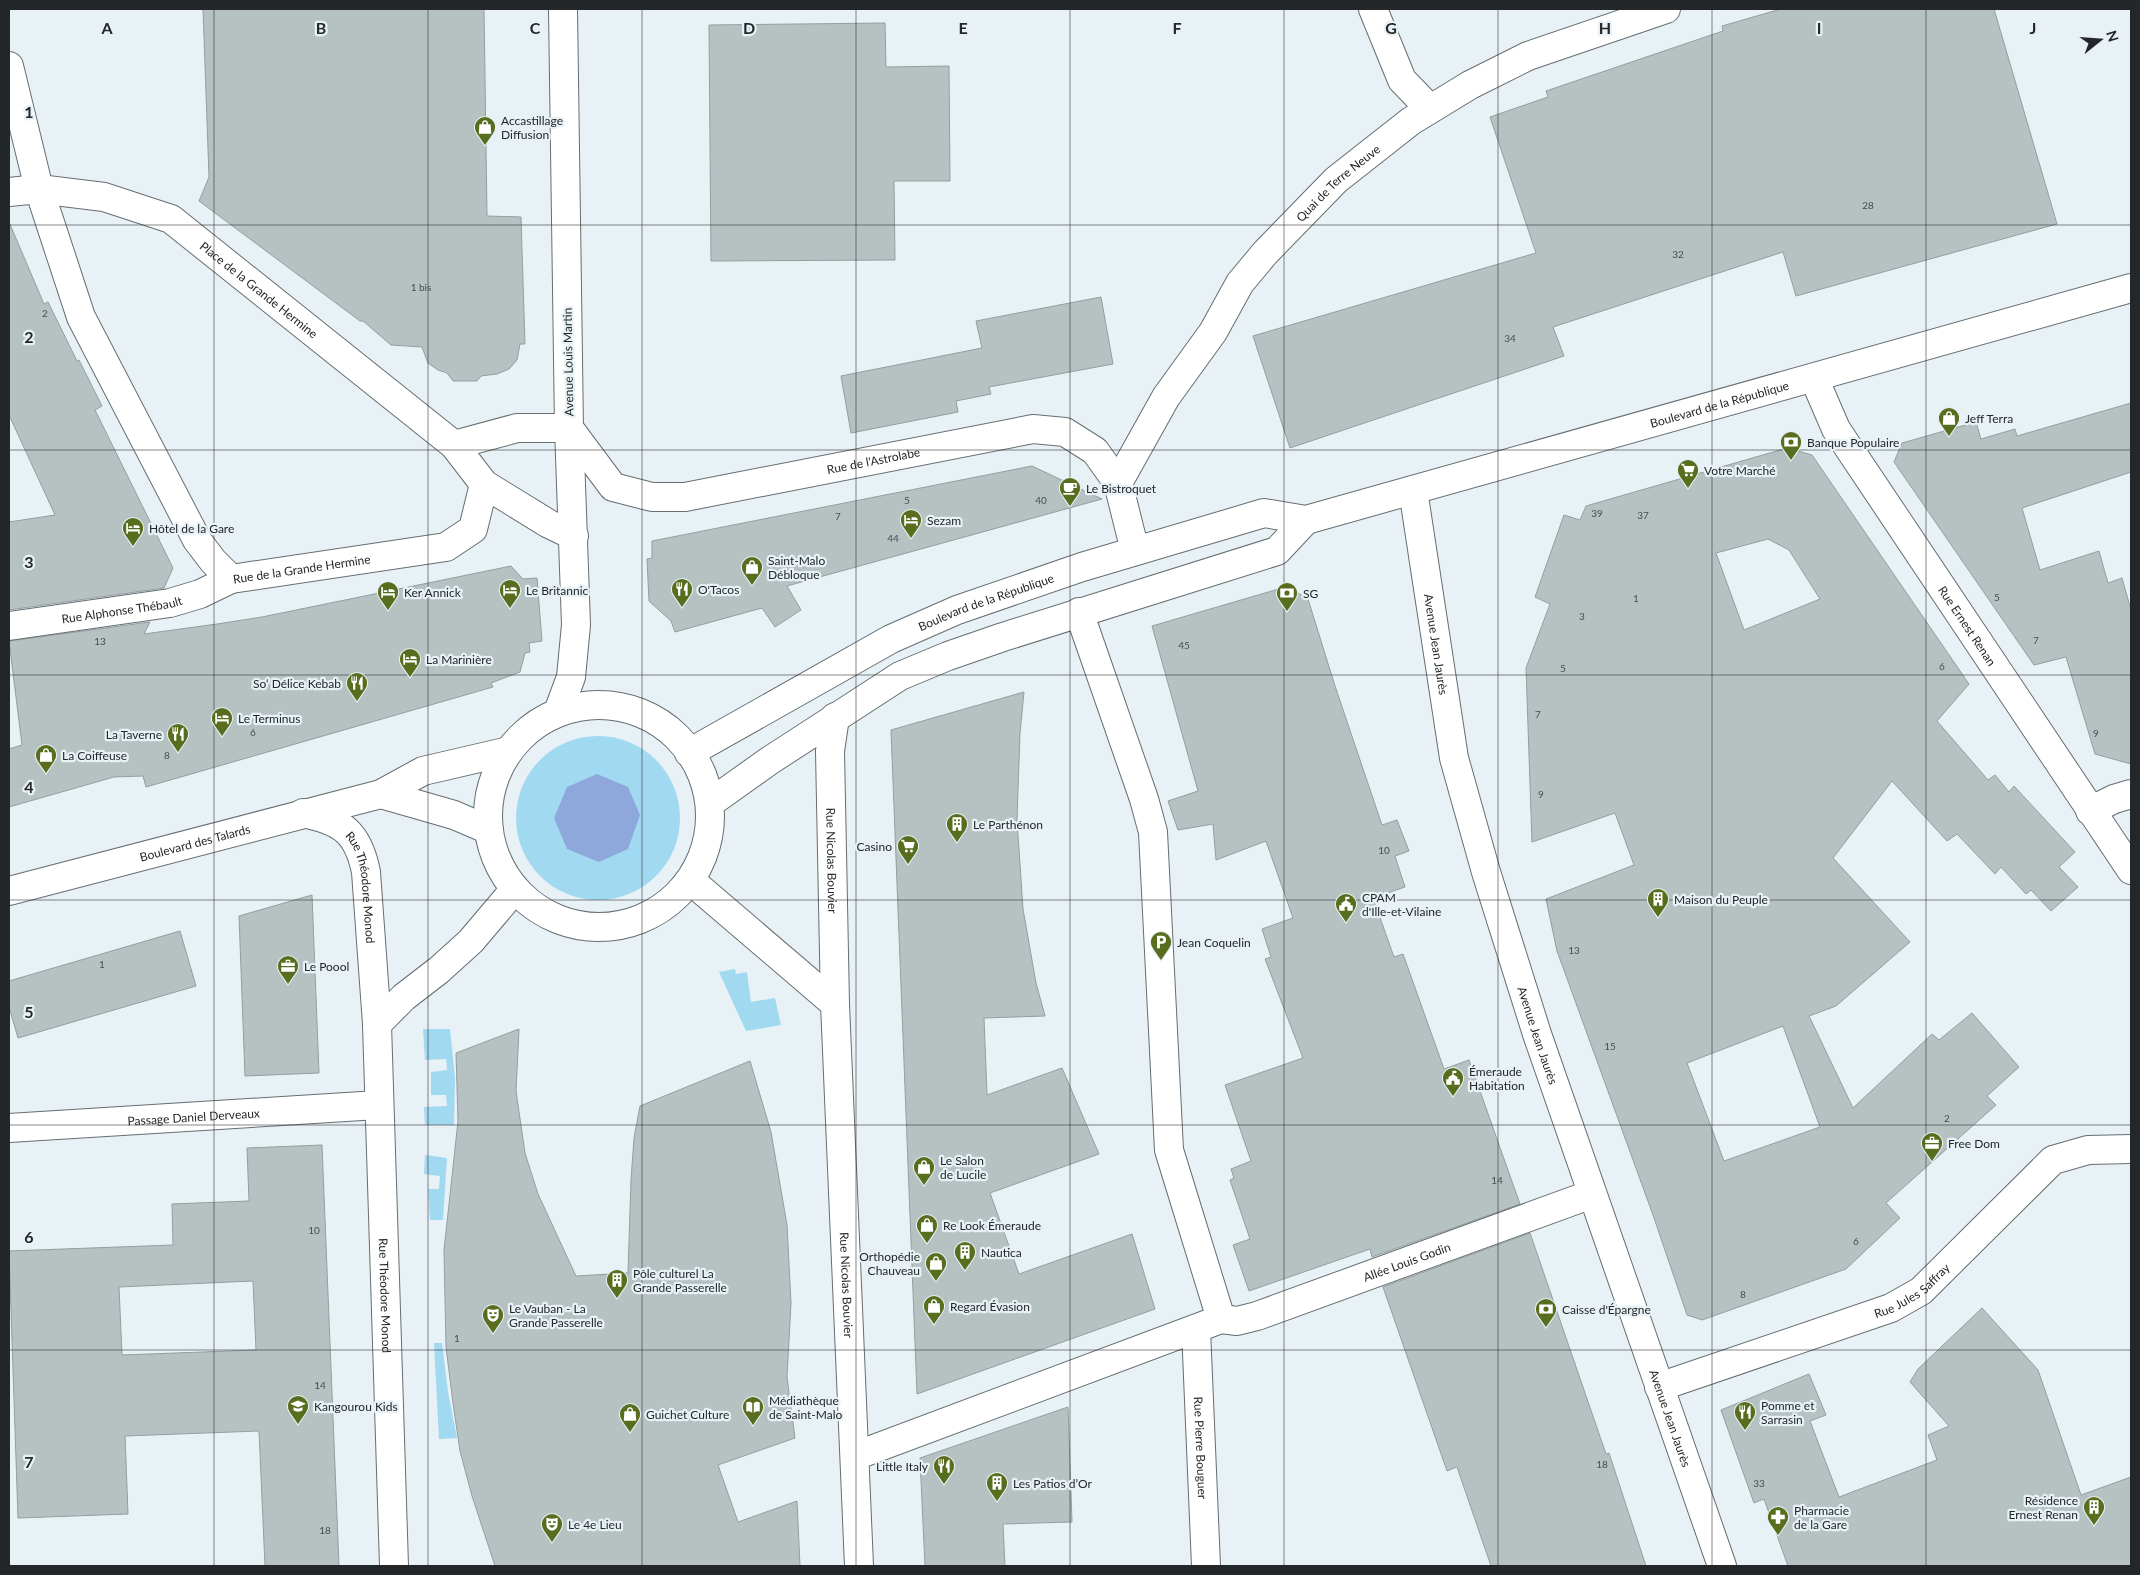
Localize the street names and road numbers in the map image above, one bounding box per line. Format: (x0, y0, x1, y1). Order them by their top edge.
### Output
street label: Quai de Terre Neuve (1293, 141, 1383, 224)
street label: Place de la Grande Hermine (197, 238, 321, 341)
street label: Avenue Louis Martin (560, 308, 576, 416)
street label: Boulevard de la République (1648, 377, 1790, 430)
street label: Rue de l'Astrolabe (825, 444, 921, 477)
street label: Rue de la Grande Hermine (232, 551, 371, 586)
street label: Boulevard de la République (916, 570, 1056, 634)
street label: Rue Ernest Renan (1935, 583, 2000, 668)
street label: Rue Alphonse Thébault (61, 592, 185, 626)
street label: Avenue Jean Jaurès (1421, 593, 1452, 696)
street label: Rue Nicolas Bouvier (824, 808, 841, 914)
street label: Boulevard des Talards (138, 821, 252, 864)
street label: Rue Théodore Monod (343, 828, 379, 944)
street label: Avenue Jean Jaurès (1515, 985, 1561, 1086)
street label: Passage Daniel Derveaux (127, 1105, 260, 1128)
street label: Rue Nicolas Bouvier (837, 1232, 857, 1339)
street label: Rue Théodore Monod (376, 1238, 395, 1353)
street label: Allée Louis Godin (1361, 1239, 1452, 1284)
street label: Rue Jules Saffray (1872, 1259, 1953, 1321)
street label: Avenue Jean Jaurès (1647, 1367, 1694, 1469)
street label: Rue Pierre Bouguer (1191, 1396, 1211, 1500)

